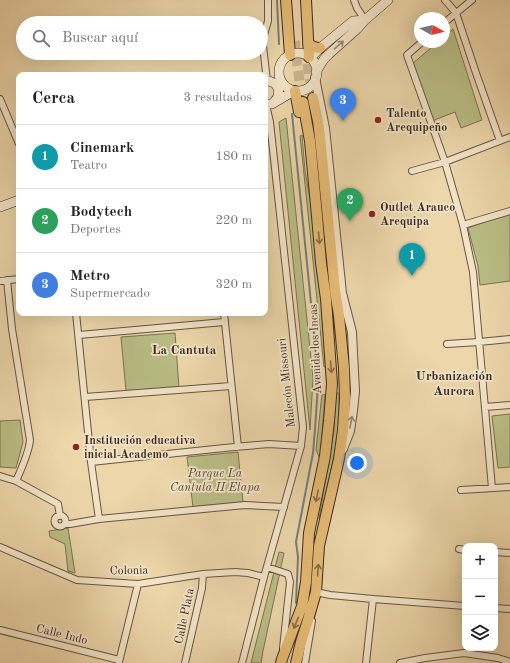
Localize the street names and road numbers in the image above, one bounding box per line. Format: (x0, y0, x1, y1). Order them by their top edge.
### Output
street label: Avenida los Incas (308, 304, 324, 394)
street label: Malecón Missouri (276, 338, 298, 428)
street label: Colonia (109, 565, 149, 577)
street label: Calle Plata (173, 587, 197, 645)
street label: Calle Indo (35, 623, 89, 647)

